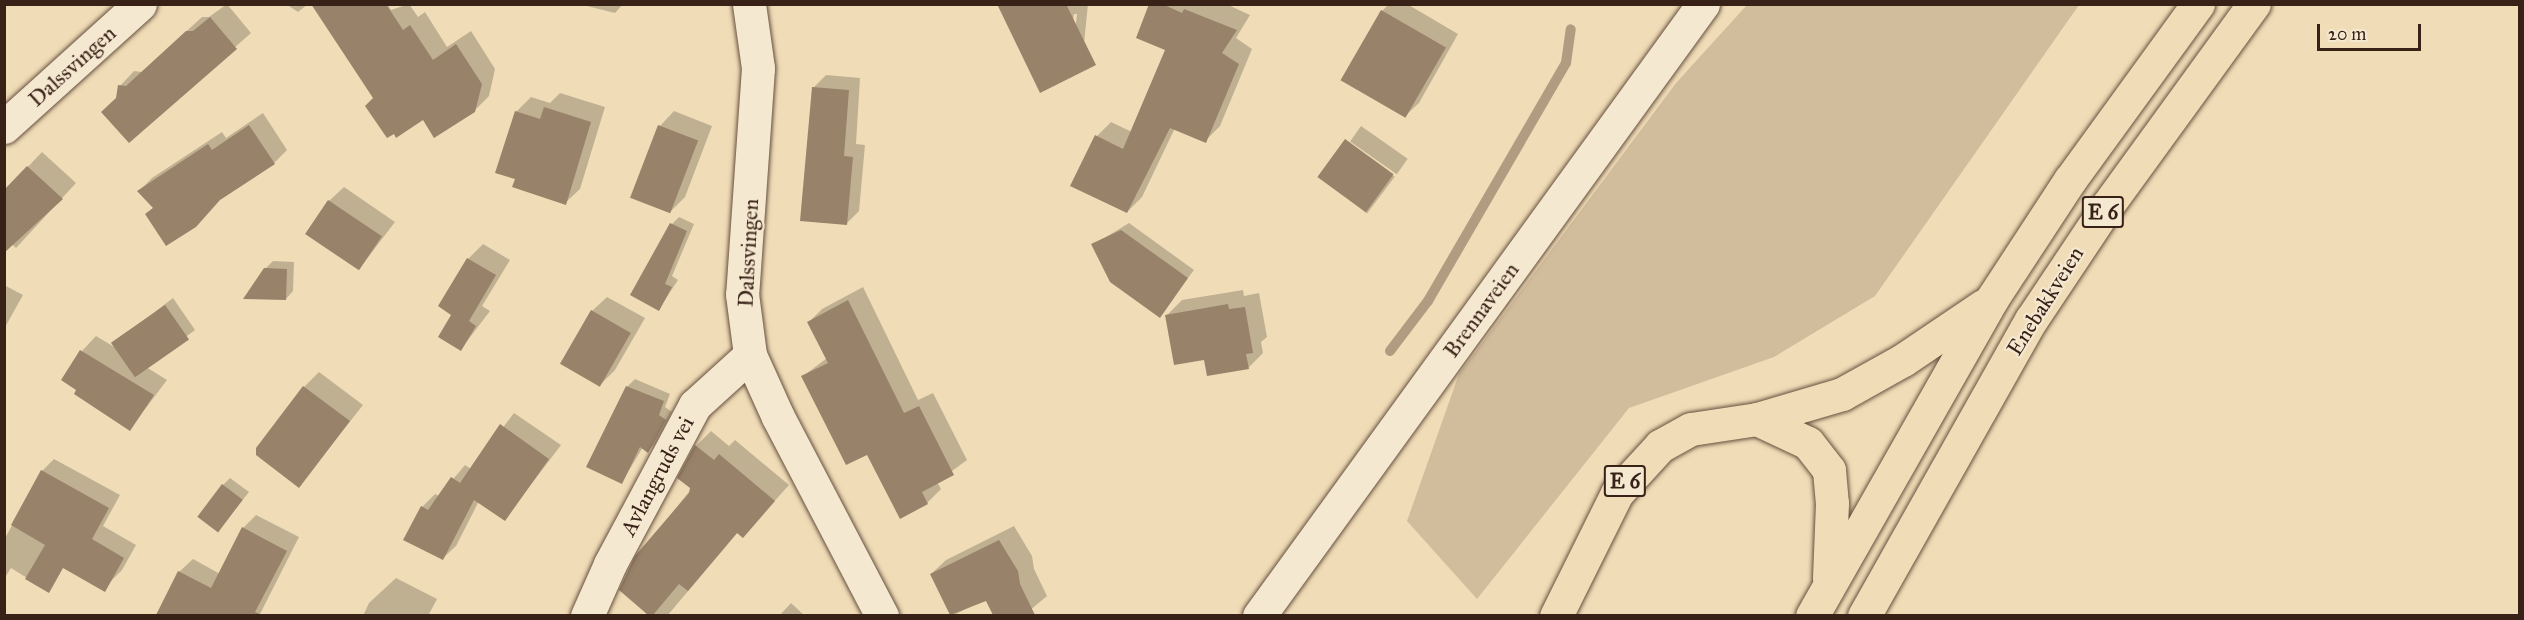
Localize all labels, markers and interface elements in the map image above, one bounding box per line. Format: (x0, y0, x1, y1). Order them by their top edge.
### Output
scale bar (2320, 12, 2424, 50)
street label: Dalssvingen (23, 20, 121, 112)
text: 20 m (2328, 23, 2366, 45)
road number: E 6 (2080, 194, 2126, 230)
street label: Dalssvingen (732, 198, 764, 308)
street label: Enebakkveien (2001, 242, 2089, 360)
street label: Brennaveien (1438, 257, 1524, 363)
street label: Avlangruds vei (615, 412, 699, 540)
road number: E 6 (1602, 463, 1648, 499)

